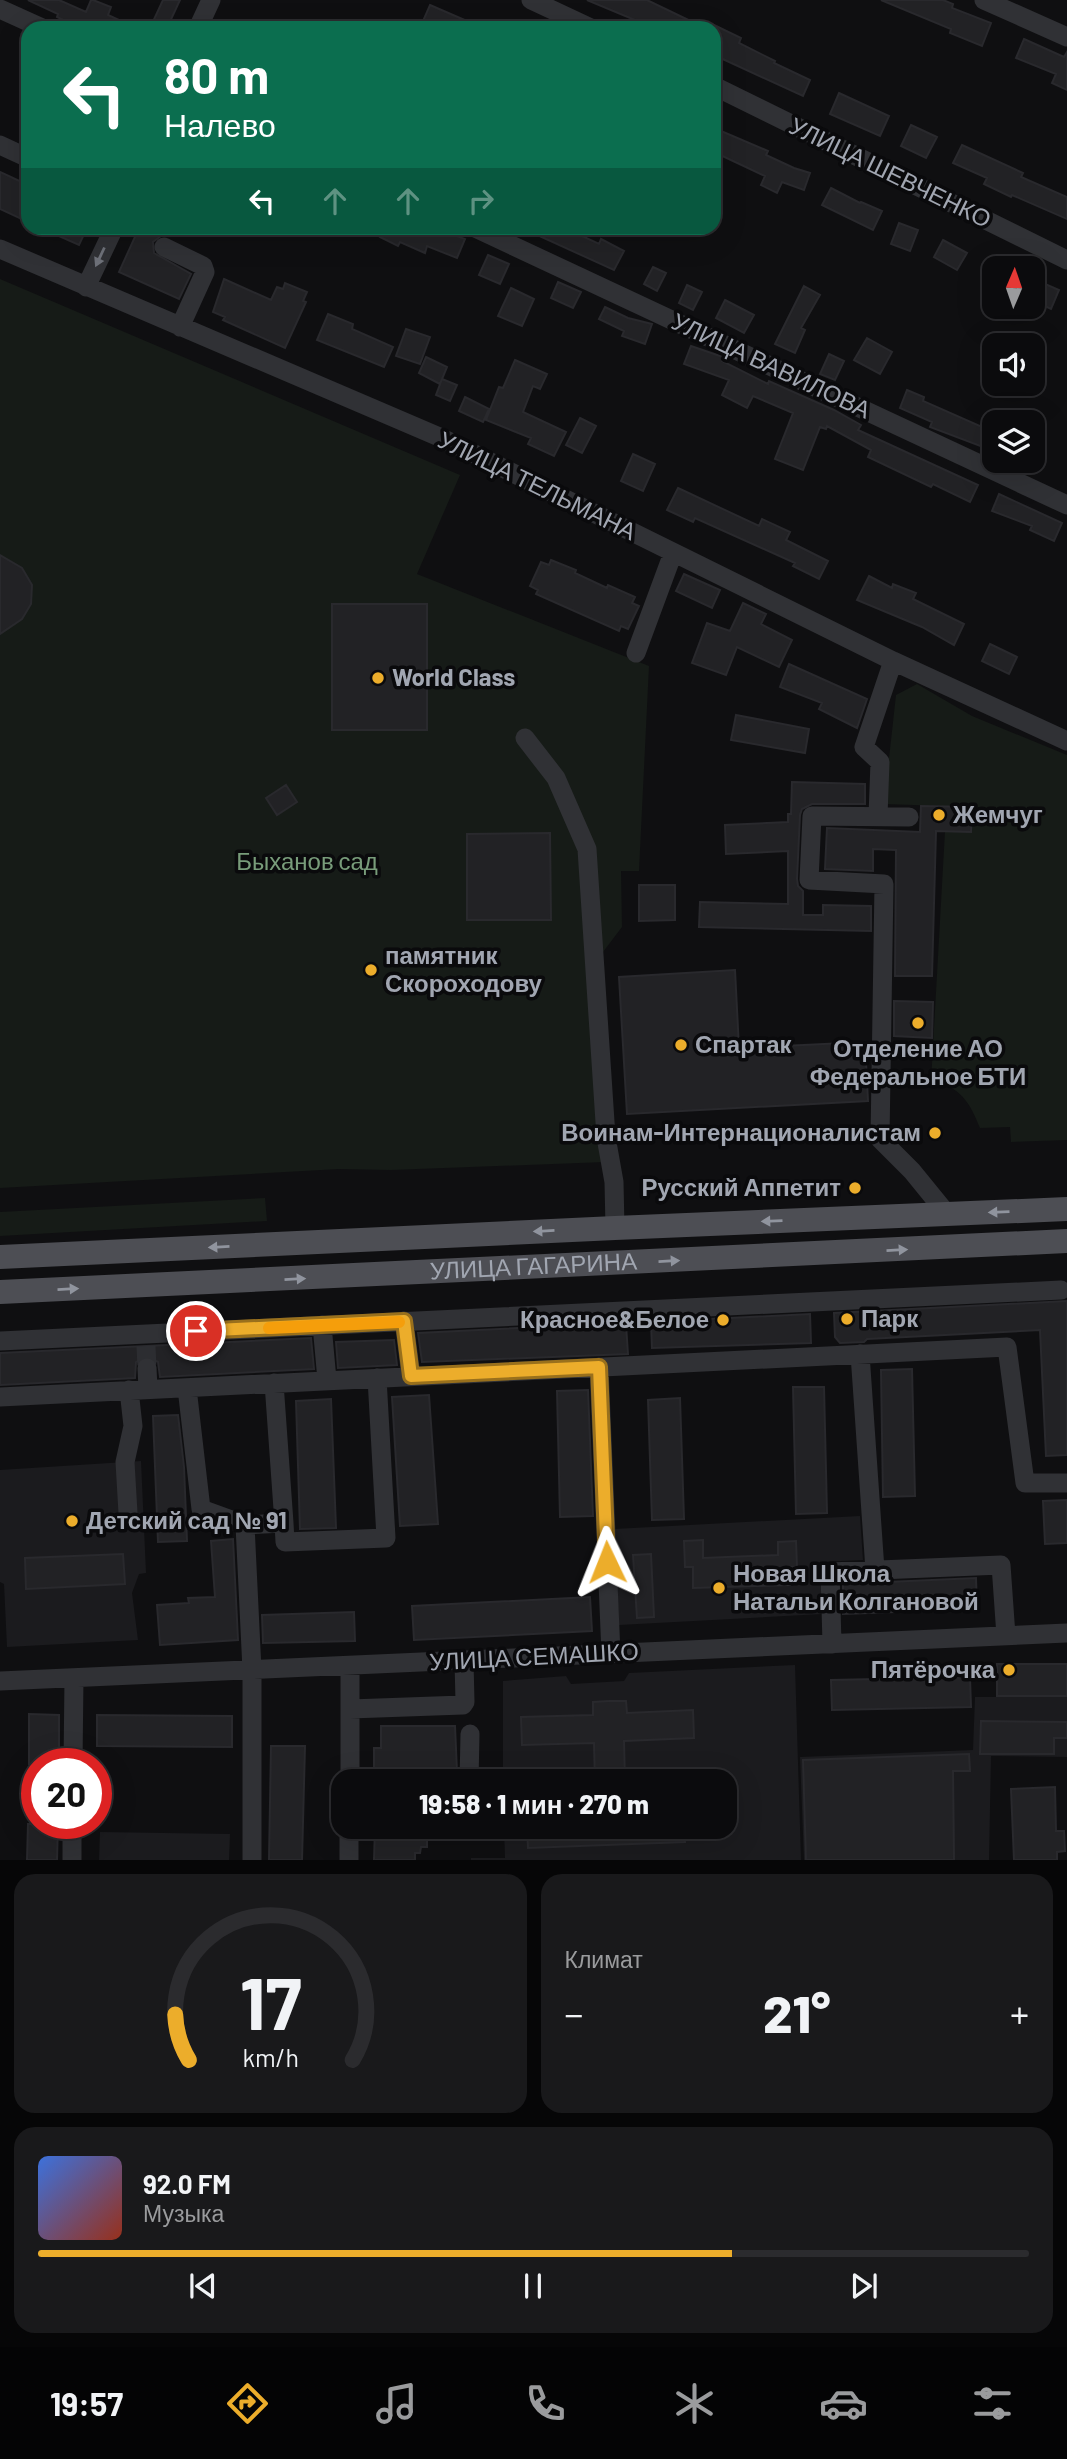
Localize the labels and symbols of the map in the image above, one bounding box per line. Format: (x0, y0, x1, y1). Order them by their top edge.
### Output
street label: УЛИЦА ШЕВЧЕНКО (785, 110, 996, 233)
one-way arrow (94, 247, 106, 267)
north arrow (982, 256, 1045, 318)
street label: УЛИЦА ВАВИЛОВА (668, 306, 876, 423)
street label: УЛИЦА ТЕЛЬМАНА (434, 424, 642, 545)
place label: World Class (392, 662, 515, 691)
marker: World Class (370, 670, 386, 686)
place label: Жемчуг (952, 799, 1043, 828)
marker: Жемчуг (931, 807, 947, 823)
park label: Быханов сад (236, 846, 378, 875)
place label: памятник Скороходову (385, 940, 543, 997)
marker: памятник Скороходову (363, 962, 379, 978)
marker: Отделение АО Федеральное БТИ (910, 1015, 926, 1031)
place label: Спартак (695, 1029, 793, 1058)
place label: Отделение АО Федеральное БТИ (810, 1033, 1026, 1090)
marker: Спартак (673, 1037, 689, 1053)
place label: Воинам-Интернационалистам (561, 1117, 921, 1146)
marker: Воинам-Интернационалистам (927, 1125, 943, 1141)
place label: Русский Аппетит (642, 1172, 841, 1201)
marker: Русский Аппетит (847, 1180, 863, 1196)
one-way arrow (988, 1207, 1010, 1218)
one-way arrow (760, 1216, 782, 1227)
one-way arrow (533, 1226, 555, 1237)
one-way arrow (208, 1242, 230, 1253)
one-way arrow (886, 1244, 908, 1255)
street label: УЛИЦА ГАГАРИНА (429, 1246, 638, 1284)
one-way arrow (659, 1255, 681, 1266)
one-way arrow (285, 1273, 307, 1284)
one-way arrow (57, 1284, 79, 1295)
pin (166, 1301, 226, 1361)
place label: Парк (861, 1303, 919, 1332)
place label: Красное&Белое (520, 1304, 709, 1333)
marker: Парк (839, 1311, 855, 1327)
marker: Красное&Белое (715, 1312, 731, 1328)
place label: Детский сад № 91 (86, 1505, 287, 1534)
marker: Детский сад № 91 (64, 1513, 80, 1529)
position arrow (570, 1525, 644, 1599)
place label: Новая Школа Натальи Колгановой (733, 1558, 979, 1615)
marker: Новая Школа Натальи Колгановой (711, 1580, 727, 1596)
street label: УЛИЦА СЕМАШКО (428, 1636, 639, 1675)
place label: Пятёрочка (871, 1654, 996, 1683)
marker: Пятёрочка (1001, 1662, 1017, 1678)
speed limit sign: 20 (21, 1748, 112, 1839)

